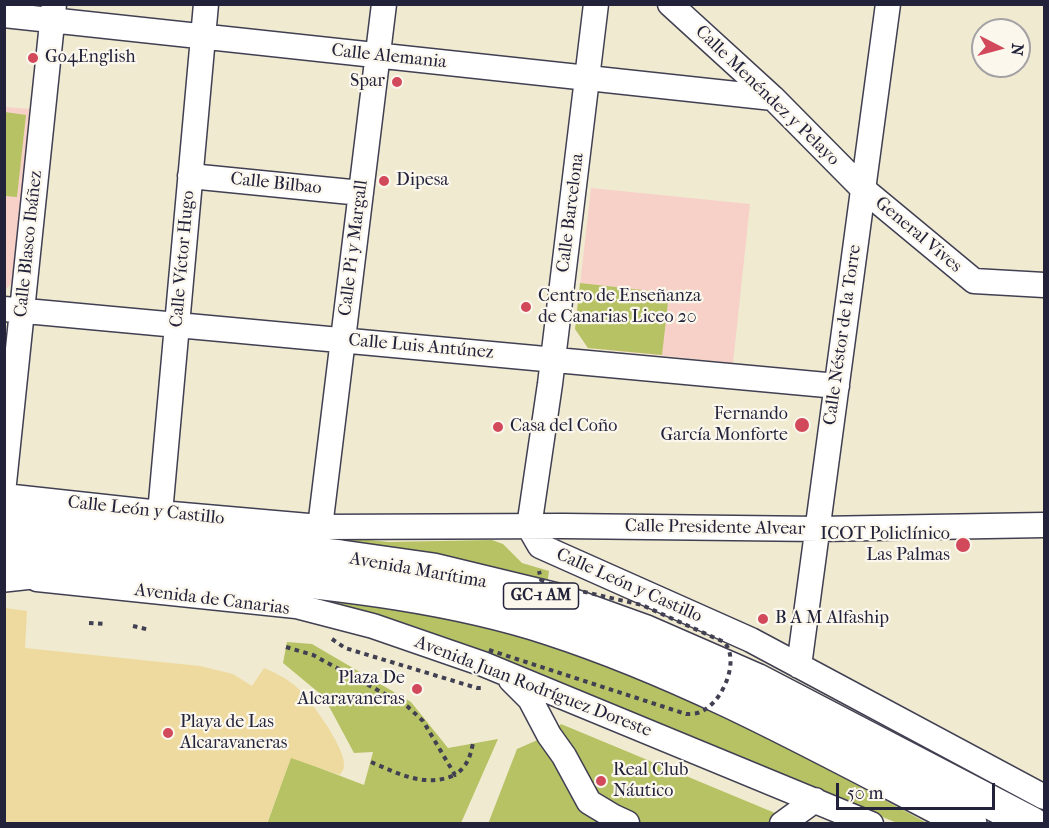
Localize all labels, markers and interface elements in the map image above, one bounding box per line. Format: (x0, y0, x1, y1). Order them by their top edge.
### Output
north arrow (971, 18, 1031, 78)
street label: Calle Menéndez y Pelayo (690, 21, 844, 171)
street label: Calle Alemania (330, 40, 448, 74)
text: N (1007, 43, 1027, 57)
place label: Go4English (45, 47, 136, 69)
marker: Go4English (26, 51, 40, 65)
place label: Spar (350, 71, 385, 93)
marker: Spar (390, 75, 404, 89)
street label: Calle Barcelona (553, 152, 589, 274)
street label: Calle Bilbao (229, 168, 323, 200)
street label: Calle Blasco Ibáñez (11, 169, 47, 319)
place label: Dipesa (396, 170, 449, 192)
marker: Dipesa (377, 174, 391, 188)
street label: Calle Pi y Margall (335, 179, 373, 317)
street label: Calle Víctor Hugo (166, 190, 200, 328)
street label: General Vives (870, 192, 966, 278)
street label: Calle Néstor de la Torre (820, 243, 866, 427)
place label: Centro de Enseñanza de Canarias Liceo 20 (538, 286, 701, 328)
marker: Centro de Enseñanza de Canarias Liceo 20 (519, 300, 533, 314)
street label: Calle Luis Antúnez (347, 330, 495, 364)
place label: Fernando García Monforte (661, 404, 788, 446)
place label: Casa del Coño (510, 416, 617, 438)
marker: Fernando García Monforte (793, 416, 811, 434)
marker: Casa del Coño (491, 420, 505, 434)
street label: Calle León y Castillo (67, 492, 225, 530)
street label: Calle Presidente Alvear (625, 516, 805, 540)
place label: ICOT Policlínico Las Palmas (820, 524, 950, 566)
marker: ICOT Policlínico Las Palmas (954, 536, 972, 554)
street label: Calle León y Castillo (553, 544, 705, 628)
street label: Avenida Marítima (348, 548, 488, 594)
street label: Avenida de Canarias (133, 580, 291, 620)
road number: GC-1 AM (504, 583, 578, 609)
place label: B A M Alfaship (775, 608, 889, 630)
marker: B A M Alfaship (756, 612, 770, 626)
street label: Avenida Juan Rodríguez Doreste (411, 632, 655, 742)
place label: Plaza De Alcaravaneras (298, 668, 405, 710)
marker: Plaza De Alcaravaneras (410, 682, 424, 696)
place label: Playa de Las Alcaravaneras (180, 712, 287, 754)
marker: Playa de Las Alcaravaneras (161, 726, 175, 740)
place label: Real Club Náutico (613, 760, 688, 802)
scale bar (839, 771, 998, 809)
marker: Real Club Náutico (594, 774, 608, 788)
text: 50 m (847, 783, 883, 804)

